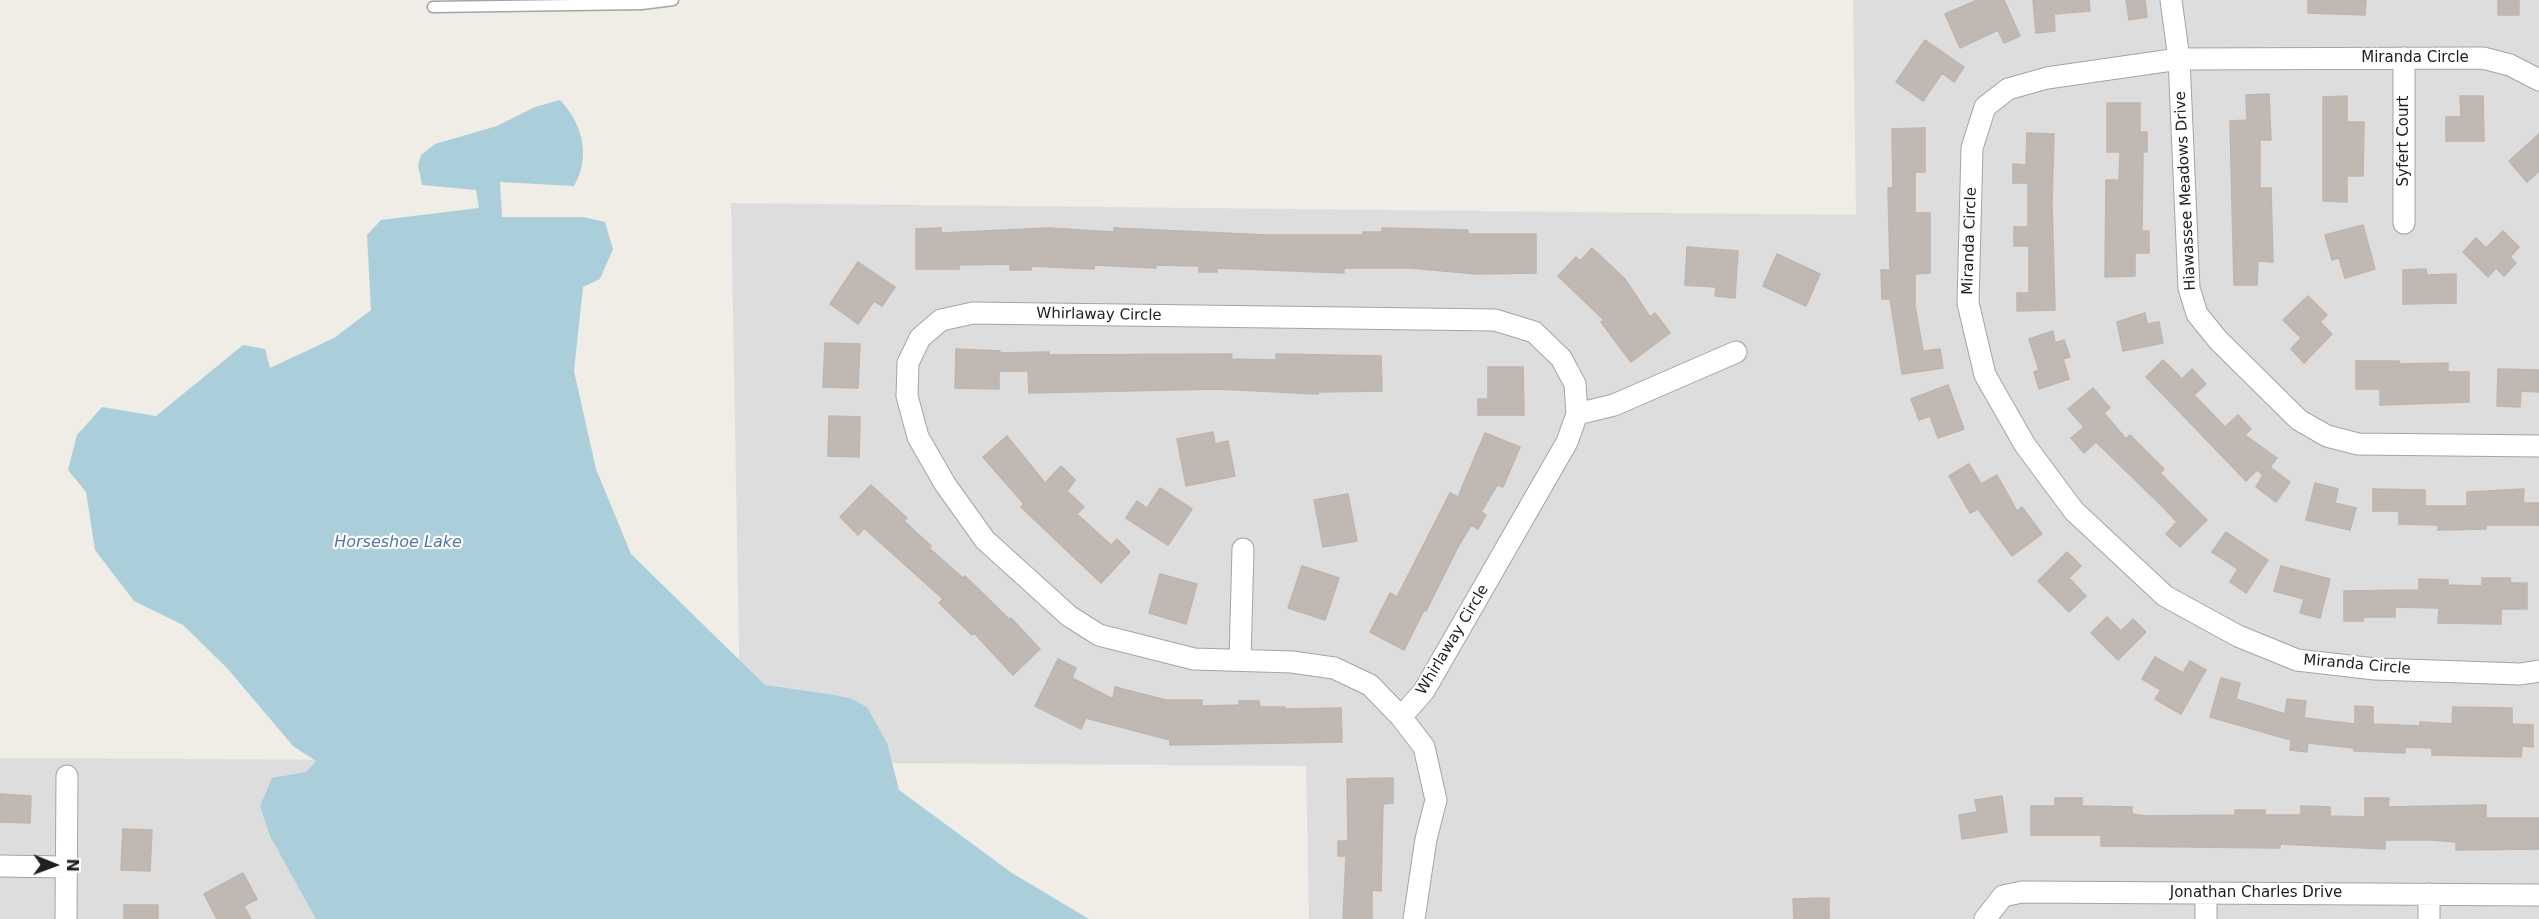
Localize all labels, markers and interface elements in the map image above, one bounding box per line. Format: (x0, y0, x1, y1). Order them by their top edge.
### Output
street label: Miranda Circle (2361, 49, 2469, 67)
street label: Hiawassee Meadows Drive (2172, 91, 2200, 291)
street label: Syfert Court (2395, 96, 2413, 186)
street label: Miranda Circle (1959, 187, 1981, 295)
street label: Whirlaway Circle (1036, 305, 1162, 325)
water label: Horseshoe Lake (334, 533, 462, 553)
street label: Whirlaway Circle (1413, 582, 1493, 698)
street label: Miranda Circle (2303, 651, 2411, 679)
north arrow (24, 835, 84, 895)
text: N (63, 858, 82, 872)
street label: Jonathan Charles Drive (2170, 884, 2342, 902)

